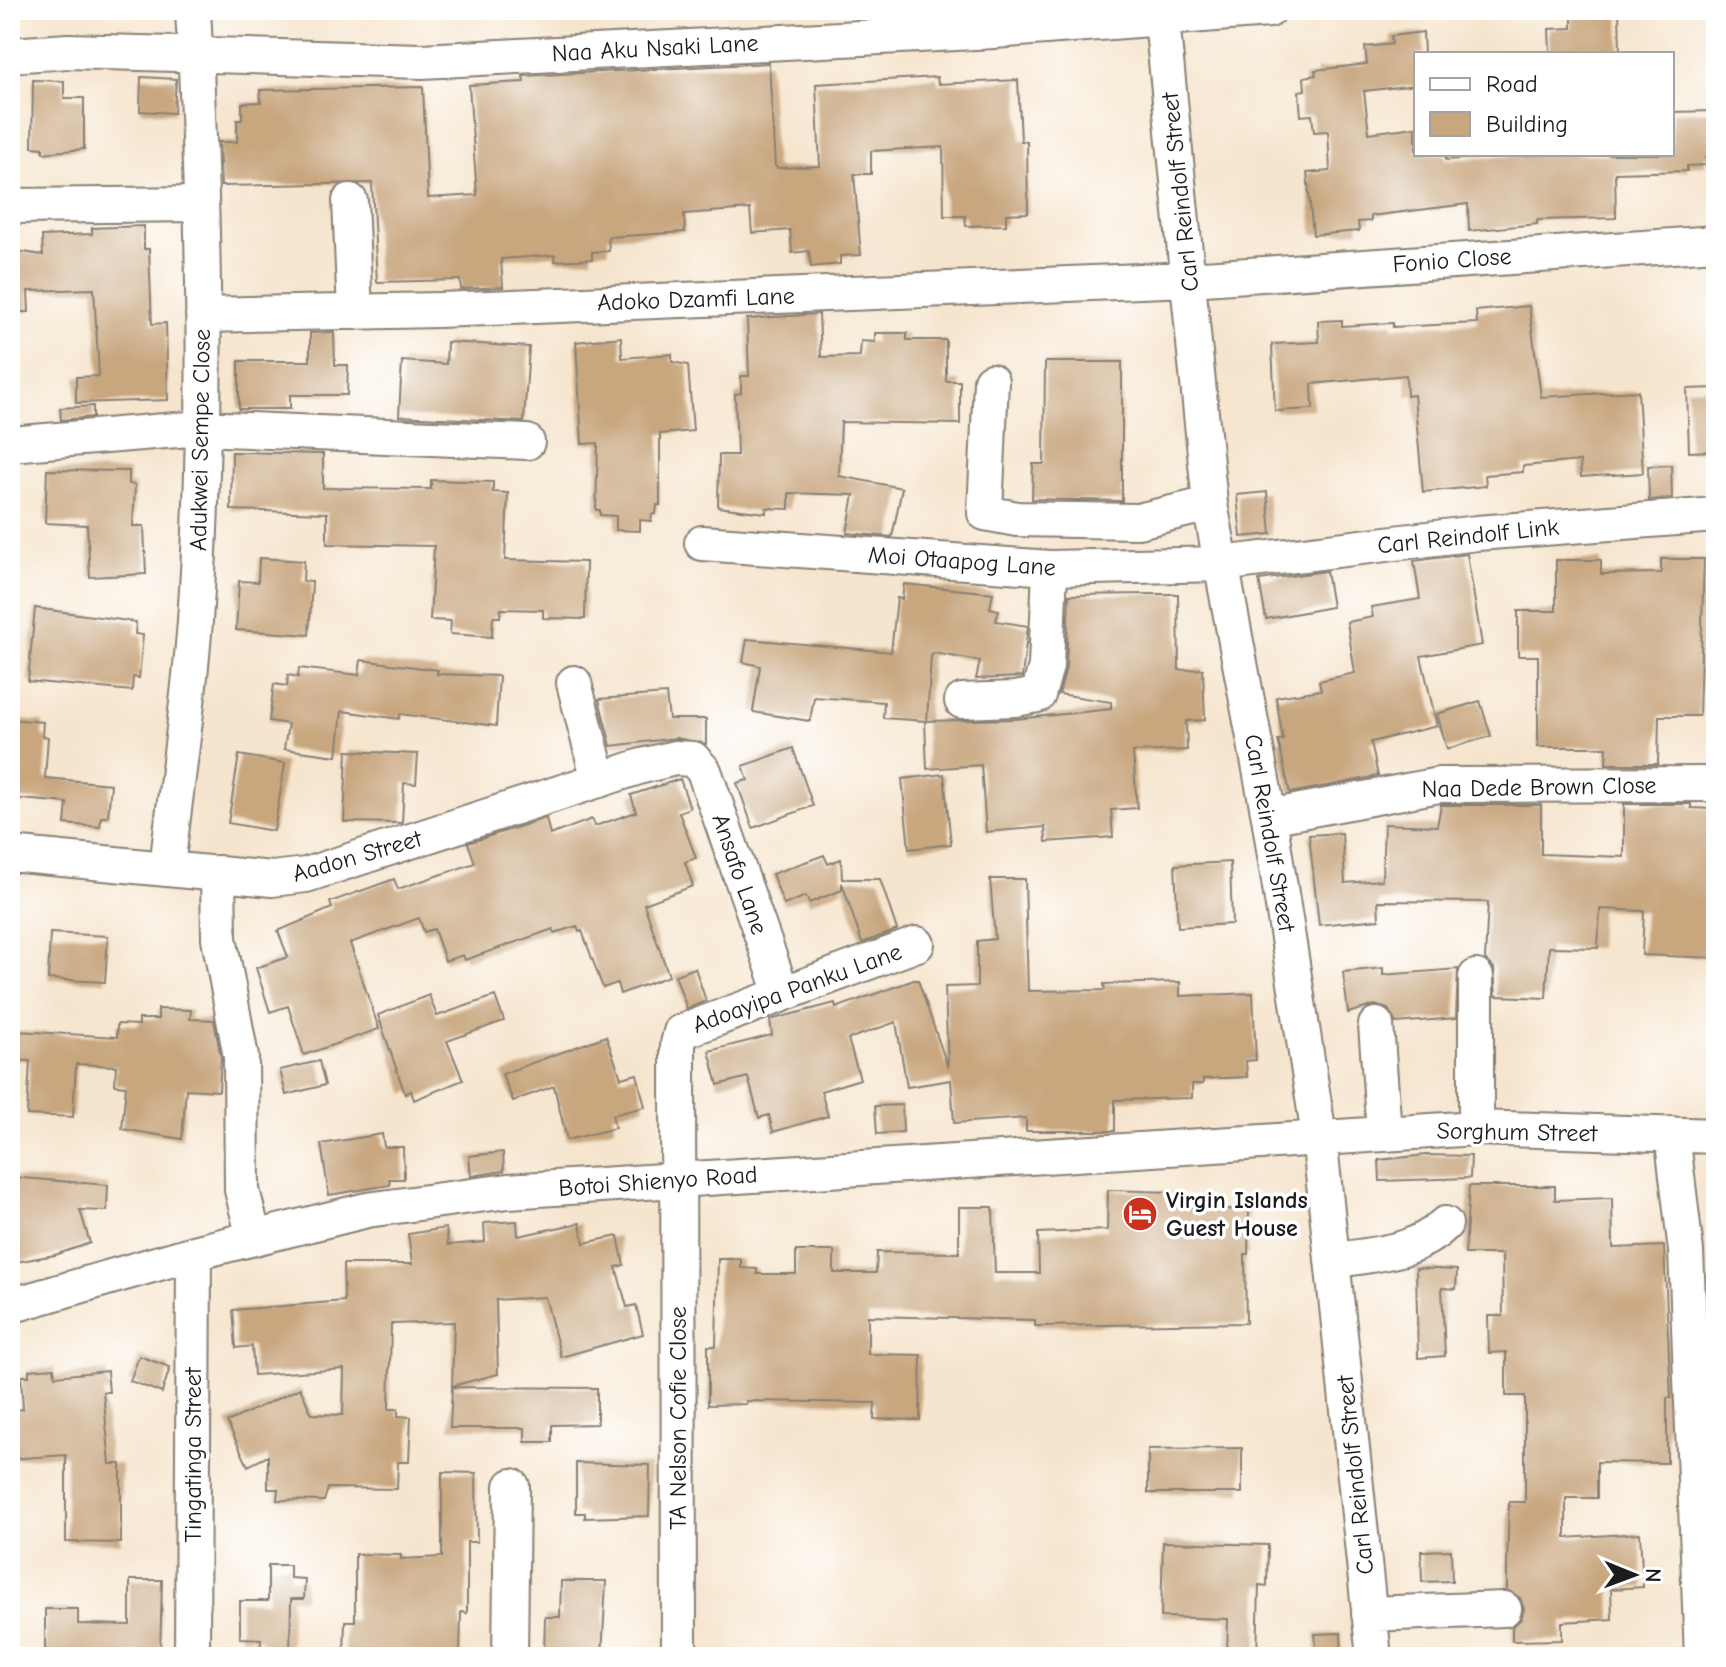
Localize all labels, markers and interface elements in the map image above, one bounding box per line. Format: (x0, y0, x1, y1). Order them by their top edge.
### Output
street label: Naa Aku Nsaki Lane (551, 29, 759, 67)
legend (1414, 52, 1674, 156)
text: Road (1486, 70, 1538, 98)
street label: Carl Reindolf Street (1155, 90, 1204, 293)
text: Building (1486, 110, 1568, 138)
street label: Fonio Close (1392, 242, 1512, 278)
street label: Adoko Dzamfi Lane (597, 282, 795, 316)
street label: Adukwei Sempe Close (184, 329, 216, 551)
street label: Carl Reindolf Link (1376, 513, 1561, 559)
street label: Moi Otaapog Lane (867, 540, 1057, 582)
street label: Carl Reindolf Street (1239, 732, 1301, 935)
street label: Naa Dede Brown Close (1421, 771, 1657, 803)
street label: Ansafo Lane (706, 810, 774, 938)
street label: Aadon Street (289, 824, 426, 888)
street label: Adoayipa Panku Lane (689, 937, 905, 1039)
street label: Sorghum Street (1436, 1117, 1599, 1147)
street label: Botoi Shienyo Road (558, 1160, 758, 1202)
place label: Virgin Islands Guest House (1166, 1186, 1308, 1242)
hotel icon: Virgin Islands Guest House (1121, 1195, 1159, 1233)
street label: TA Nelson Cofie Close (664, 1306, 692, 1530)
street label: Tingatinga Street (179, 1366, 207, 1543)
street label: Carl Reindolf Street (1330, 1373, 1379, 1576)
north arrow (1594, 1535, 1674, 1615)
text: N (1640, 1568, 1666, 1583)

